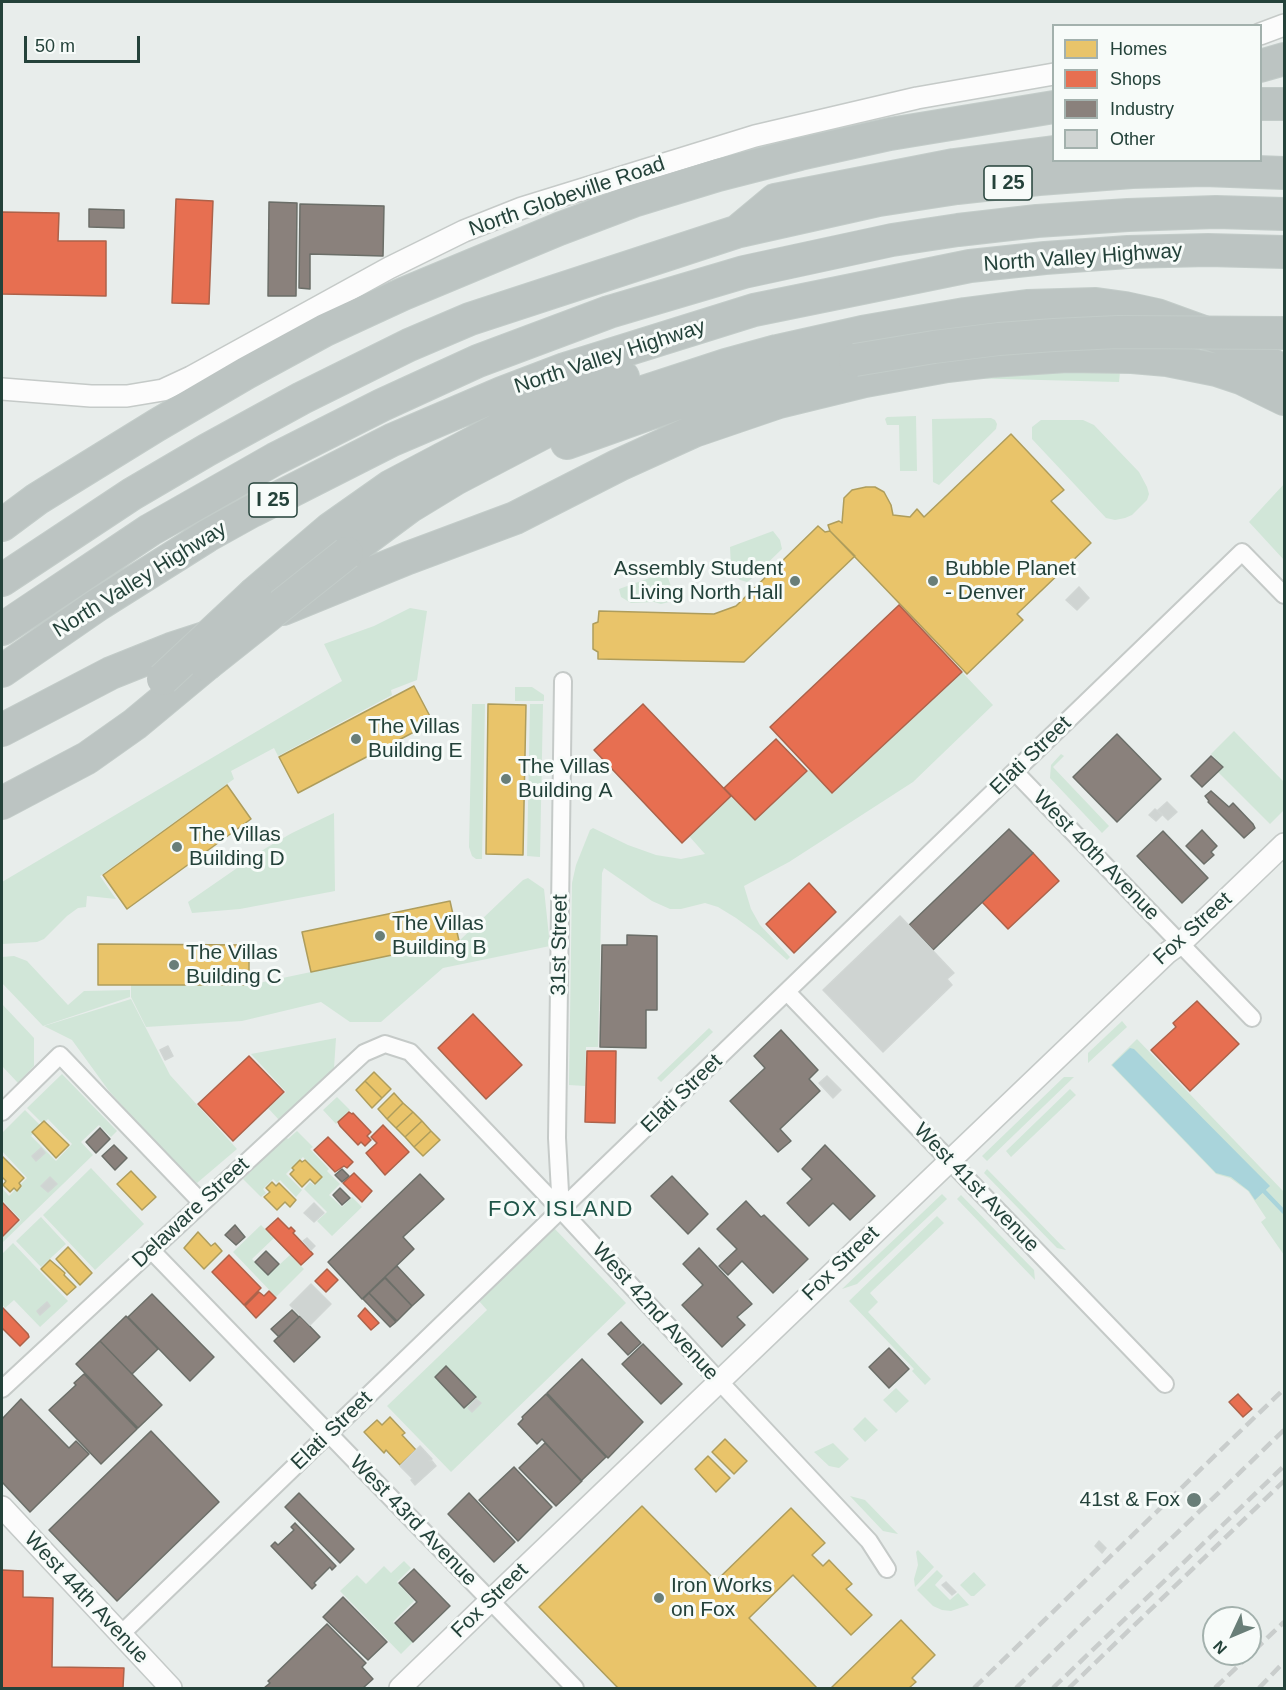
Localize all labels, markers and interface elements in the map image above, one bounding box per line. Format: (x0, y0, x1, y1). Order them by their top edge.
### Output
scale bar (27, 24, 142, 62)
legend (1052, 24, 1262, 162)
text: 50 m (35, 36, 75, 56)
text: Homes (1110, 39, 1167, 59)
text: Shops (1110, 69, 1161, 89)
text: Industry (1110, 99, 1174, 119)
text: Other (1110, 129, 1155, 149)
street label: North Globeville Road (466, 152, 668, 242)
road number: I 25 (984, 166, 1032, 200)
street label: North Valley Highway (983, 238, 1183, 278)
street label: North Valley Highway (511, 314, 709, 400)
road number: I 25 (249, 483, 297, 517)
street label: North Valley Highway (49, 517, 231, 643)
place label: Assembly Student Living North Hall (614, 556, 783, 606)
place label: Bubble Planet - Denver (945, 556, 1076, 606)
marker: Assembly Student Living North Hall (788, 574, 802, 588)
marker: Bubble Planet - Denver (926, 574, 940, 588)
street label: Elati Street (985, 711, 1077, 801)
place label: The Villas Building E (368, 714, 463, 764)
marker: The Villas Building E (349, 732, 363, 746)
place label: The Villas Building A (518, 754, 613, 804)
marker: The Villas Building A (499, 772, 513, 786)
street label: West 40th Avenue (1028, 786, 1164, 926)
place label: The Villas Building D (189, 822, 285, 872)
marker: The Villas Building D (170, 840, 184, 854)
street label: Fox Street (1149, 887, 1237, 971)
street label: 31st Street (547, 894, 573, 996)
place label: The Villas Building B (392, 911, 487, 961)
marker: The Villas Building B (373, 929, 387, 943)
place label: The Villas Building C (186, 940, 282, 990)
marker: The Villas Building C (167, 958, 181, 972)
street label: Elati Street (636, 1049, 728, 1139)
street label: West 41st Avenue (908, 1118, 1044, 1258)
street label: Delaware Street (127, 1152, 255, 1274)
district label: FOX ISLAND (488, 1197, 634, 1223)
street label: Fox Street (797, 1221, 885, 1307)
street label: West 42nd Avenue (587, 1238, 723, 1386)
street label: Elati Street (286, 1386, 378, 1476)
street label: West 43rd Avenue (344, 1450, 482, 1592)
place label: 41st & Fox (1080, 1487, 1180, 1513)
marker: 41st & Fox (1185, 1491, 1203, 1509)
street label: West 44th Avenue (19, 1527, 153, 1669)
street label: Fox Street (446, 1558, 534, 1644)
place label: Iron Works on Fox (671, 1573, 772, 1623)
marker: Iron Works on Fox (652, 1591, 666, 1605)
north arrow (1202, 1606, 1262, 1666)
text: N (1210, 1637, 1230, 1658)

